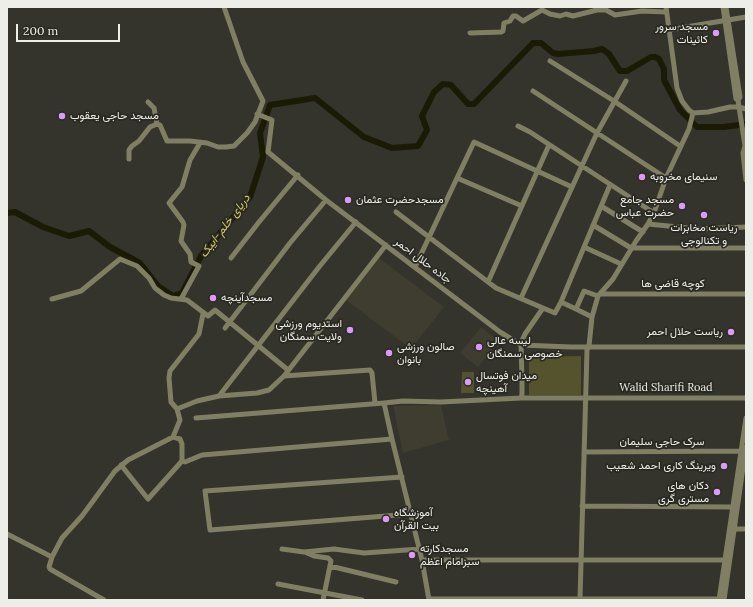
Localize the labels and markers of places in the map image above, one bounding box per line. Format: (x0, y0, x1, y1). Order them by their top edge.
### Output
place label: مسجد سرور کائینات (655, 20, 708, 46)
marker: مسجد سرور کائینات (711, 28, 721, 38)
place label: مسجد حاجی یعقوب (70, 109, 159, 123)
marker: مسجد حاجی یعقوب (57, 111, 67, 121)
place label: سنیمای مخروبه (650, 170, 717, 184)
marker: سنیمای مخروبه (637, 172, 647, 182)
place label: مسجدحضرت عثمان (356, 193, 444, 207)
place label: مسجد جامع حضرت عباس (616, 193, 674, 219)
marker: مسجدحضرت عثمان (343, 195, 353, 205)
marker: مسجد جامع حضرت عباس (677, 201, 687, 211)
marker: ریاست مخابرات و تکنالوجی (699, 210, 709, 220)
place label: ریاست مخابرات و تکنالوجی (670, 221, 738, 247)
place label: مسجدآینچه (221, 291, 272, 305)
marker: مسجدآینچه (208, 293, 218, 303)
place label: استدیوم ورزشی ولایت سمنگان (275, 317, 342, 343)
marker: استدیوم ورزشی ولایت سمنگان (345, 325, 355, 335)
place label: ریاست حلال احمر (647, 325, 723, 339)
marker: ریاست حلال احمر (726, 327, 736, 337)
place label: لیسه عالی خصوصی سمنگان (487, 334, 563, 360)
place label: صالون ورزشی بانوان (397, 340, 455, 366)
marker: لیسه عالی خصوصی سمنگان (474, 342, 484, 352)
marker: صالون ورزشی بانوان (384, 348, 394, 358)
place label: میدان فوتسال آهینچه (476, 369, 537, 395)
marker: میدان فوتسال آهینچه (463, 377, 473, 387)
place label: ویرینگ کاری احمد شعیب (606, 459, 716, 473)
marker: ویرینگ کاری احمد شعیب (719, 461, 729, 471)
place label: دکان های مستری گری (658, 479, 709, 505)
marker: دکان های مستری گری (712, 487, 722, 497)
place label: آموزشگاه بیت القرآن (394, 506, 439, 532)
marker: آموزشگاه بیت القرآن (381, 514, 391, 524)
place label: مسجدکارته سبزامام اعظم (420, 542, 479, 568)
marker: مسجدکارته سبزامام اعظم (407, 550, 417, 560)

